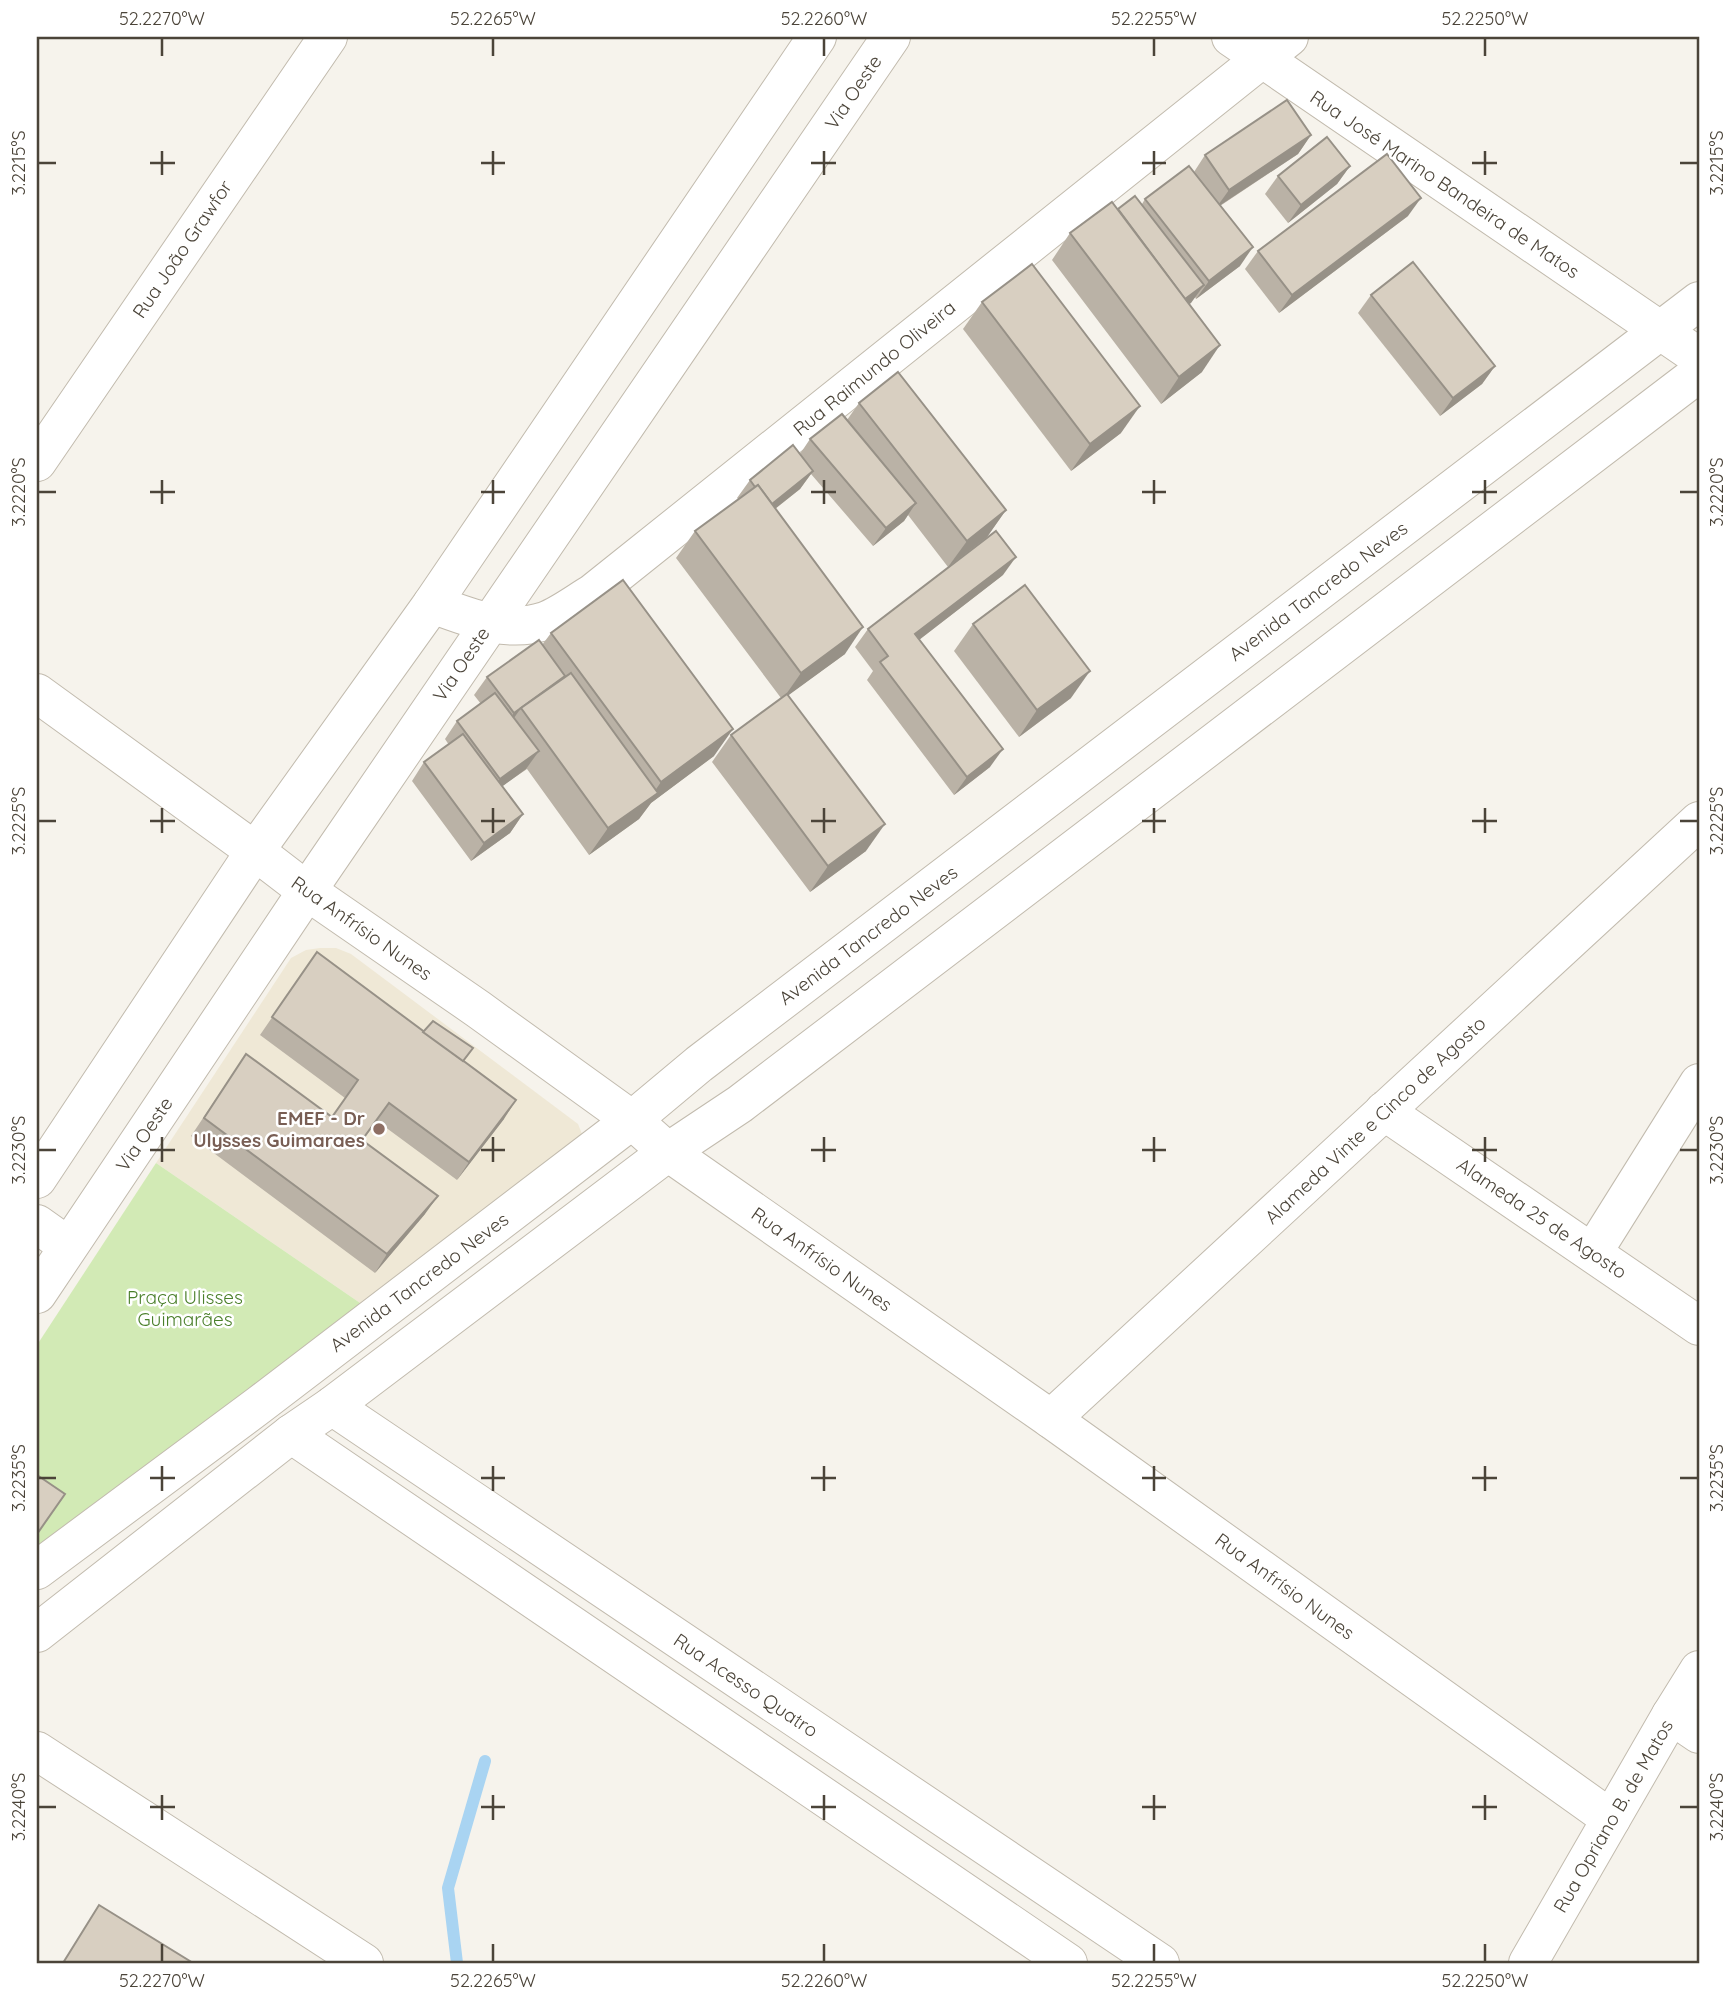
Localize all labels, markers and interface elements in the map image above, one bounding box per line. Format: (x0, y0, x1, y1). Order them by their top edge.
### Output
text: 52.2270°W (119, 7, 205, 30)
text: 52.2265°W (450, 7, 536, 30)
text: 52.2260°W (781, 7, 867, 30)
text: 52.2255°W (1111, 7, 1197, 30)
text: 52.2250°W (1442, 7, 1528, 30)
street label: Via Oeste (819, 50, 887, 134)
street label: Rua José Marino Bandeira de Matos (1306, 85, 1584, 283)
text: 3.2215°S (7, 130, 30, 196)
text: 3.2215°S (1705, 130, 1728, 196)
street label: Rua João Grawfor (127, 175, 237, 323)
street label: Rua Raimundo Oliveira (788, 295, 960, 441)
text: 3.2220°S (7, 457, 30, 527)
text: 3.2220°S (1705, 457, 1728, 527)
street label: Avenida Tancredo Neves (1224, 516, 1412, 666)
street label: Via Oeste (427, 622, 495, 706)
text: 3.2225°S (7, 787, 30, 855)
text: 3.2225°S (1705, 787, 1728, 855)
street label: Avenida Tancredo Neves (774, 860, 962, 1010)
street label: Rua Anfrísio Nunes (287, 870, 437, 986)
street label: Alameda Vinte e Cinco de Agosto (1259, 1011, 1491, 1229)
street label: Via Oeste (110, 1092, 178, 1176)
place label: EMEF - Dr Ulysses Guimaraes (193, 1106, 365, 1152)
text: 3.2230°S (7, 1116, 30, 1184)
text: 3.2230°S (1705, 1116, 1728, 1184)
marker: EMEF - Dr Ulysses Guimaraes (371, 1121, 387, 1137)
street label: Alameda 25 de Agosto (1452, 1152, 1632, 1284)
street label: Rua Anfrísio Nunes (747, 1201, 897, 1317)
street label: Avenida Tancredo Neves (325, 1207, 513, 1357)
park label: Praça Ulisses Guimarães (127, 1285, 243, 1331)
text: 3.2235°S (7, 1444, 30, 1512)
text: 3.2235°S (1705, 1444, 1728, 1512)
street label: Rua Anfrísio Nunes (1211, 1527, 1359, 1645)
street label: Rua Acesso Quatro (669, 1628, 823, 1742)
street label: Rua Opriano B. de Matos (1548, 1715, 1678, 1917)
text: 3.2240°S (7, 1773, 30, 1841)
text: 3.2240°S (1705, 1773, 1728, 1841)
text: 52.2270°W (119, 1969, 205, 1992)
text: 52.2265°W (450, 1969, 536, 1992)
text: 52.2260°W (781, 1969, 867, 1992)
text: 52.2255°W (1111, 1969, 1197, 1992)
text: 52.2250°W (1442, 1969, 1528, 1992)

